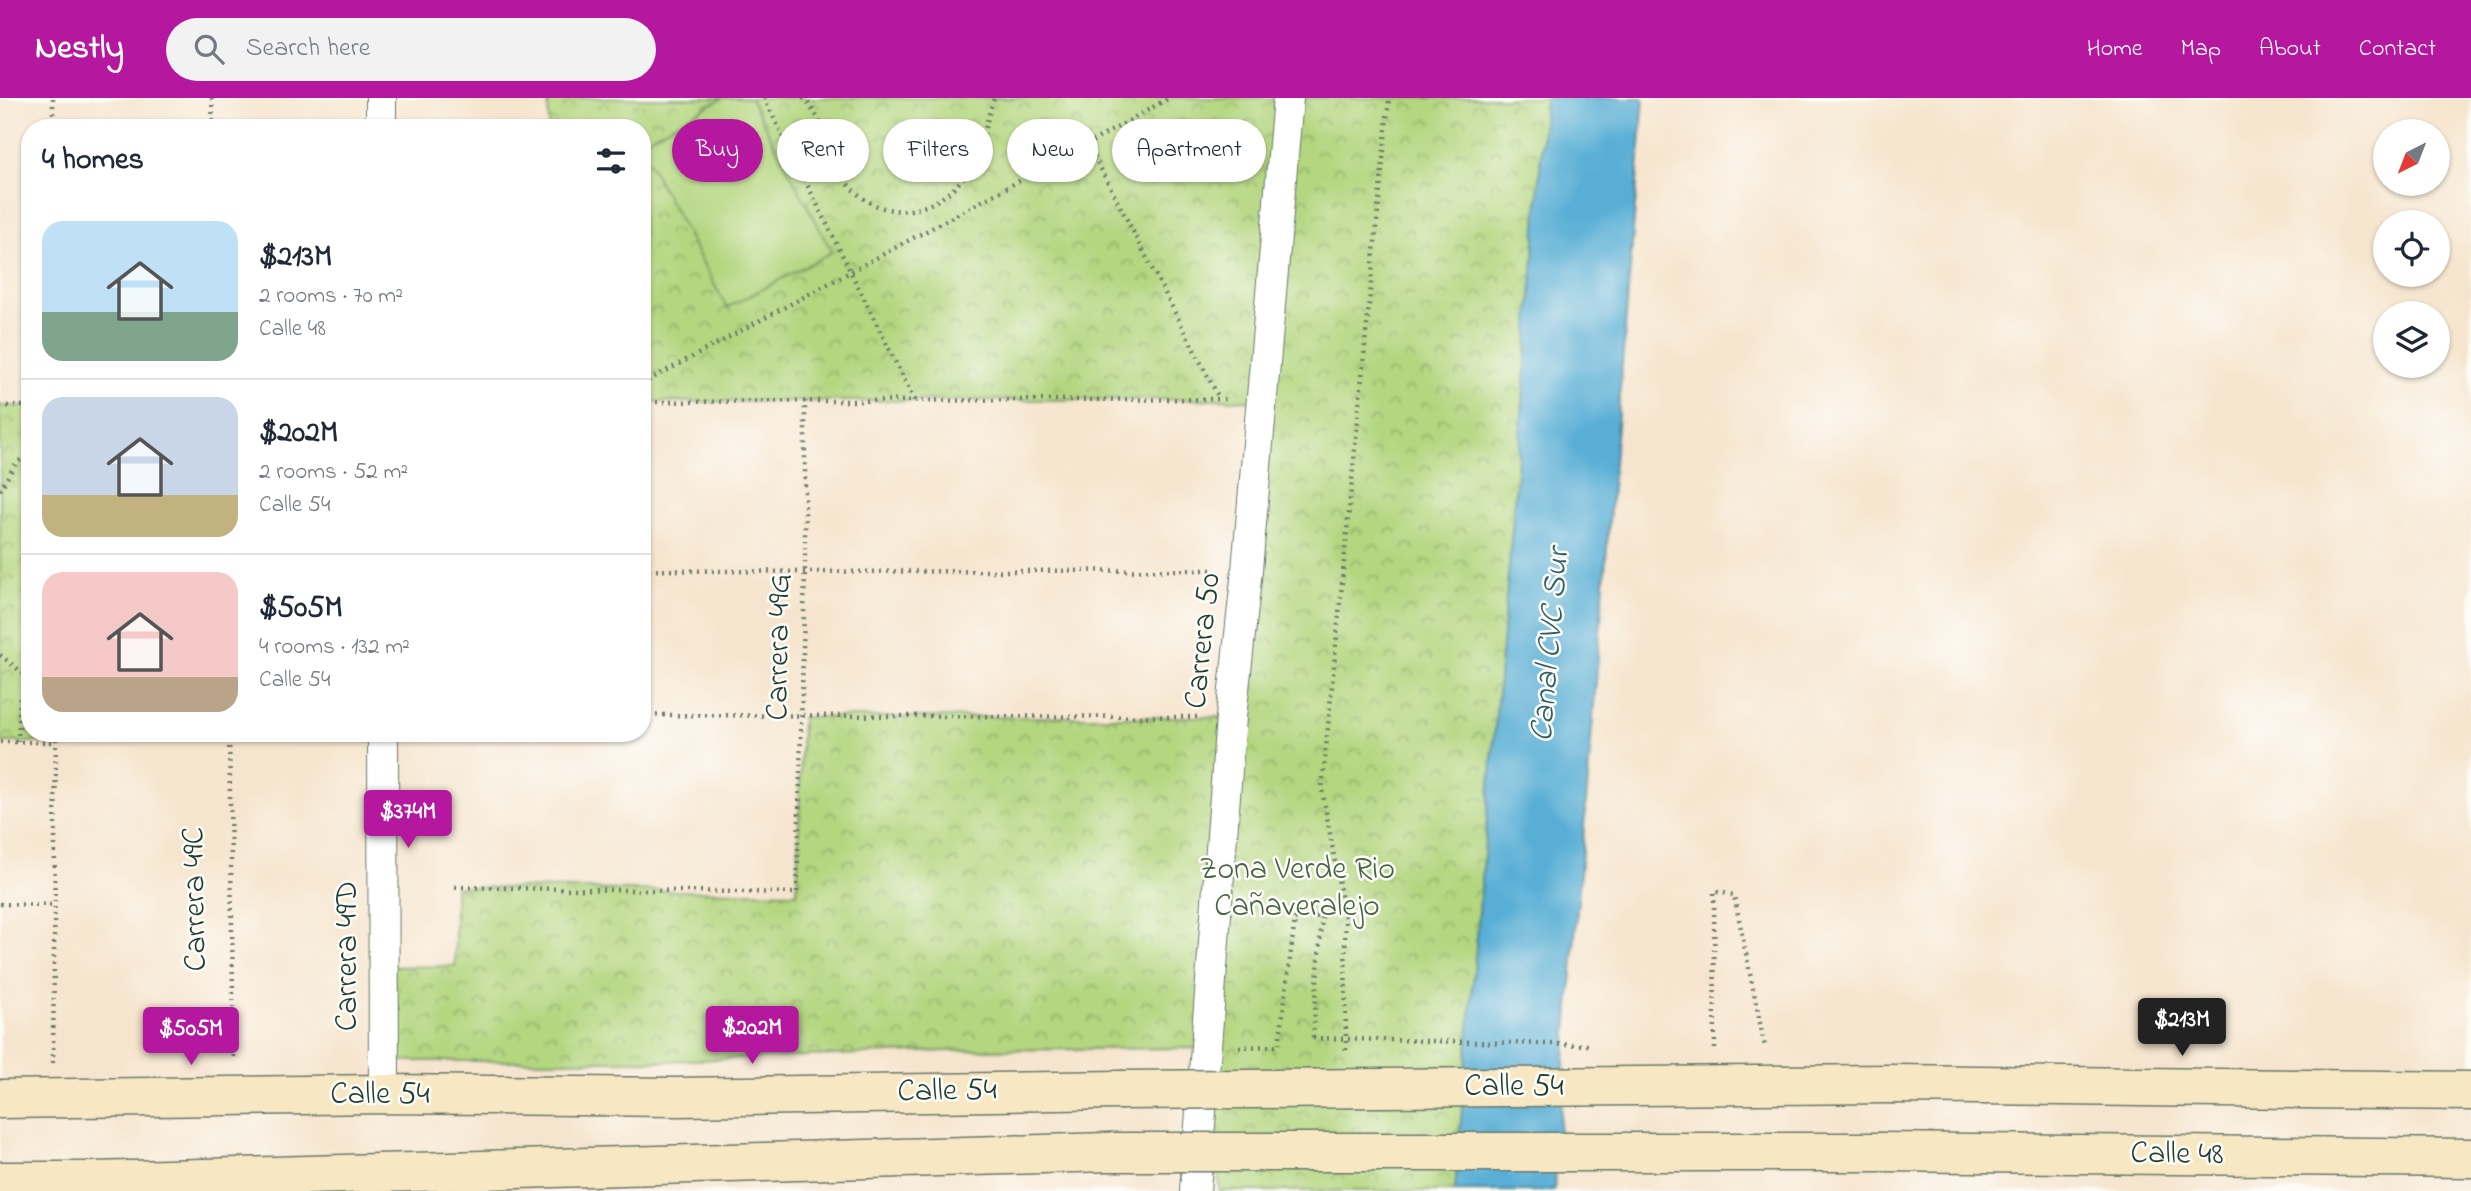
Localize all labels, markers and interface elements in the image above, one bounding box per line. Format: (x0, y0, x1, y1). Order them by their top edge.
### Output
search box (166, 18, 656, 81)
text: Nestly (35, 25, 124, 73)
icon: search (190, 30, 228, 68)
text: Search here (246, 30, 370, 68)
text: Home (2087, 32, 2143, 67)
text: Map (2181, 32, 2221, 67)
text: About (2259, 32, 2321, 67)
text: Contact (2359, 32, 2436, 67)
chip: Buy (672, 119, 763, 182)
chip: Rent (777, 119, 869, 182)
chip: Filters (883, 119, 993, 182)
chip: New (1007, 119, 1098, 182)
chip: Apartment (1112, 119, 1266, 182)
north arrow (2373, 119, 2450, 196)
map controls (2373, 119, 2450, 378)
text: 4 homes (42, 139, 144, 183)
icon: filters (592, 142, 630, 180)
button: locate (2373, 210, 2450, 287)
text: $213M (259, 236, 332, 280)
icon: home (98, 249, 182, 333)
text: 2 rooms · 70 m² (259, 280, 403, 313)
button: layers (2373, 301, 2450, 378)
text: Calle 48 (259, 313, 326, 346)
text: $202M (259, 412, 338, 456)
icon: home (98, 425, 182, 509)
text: 2 rooms · 52 m² (259, 456, 408, 489)
text: Calle 54 (259, 489, 330, 522)
water label: Canal CVC Sur (1519, 543, 1584, 744)
street label: Carrera 50 (1174, 571, 1234, 711)
street label: Carrera 49G (755, 573, 805, 721)
text: $505M (259, 587, 343, 631)
icon: home (98, 600, 182, 684)
text: 4 rooms · 132 m² (259, 631, 410, 664)
text: Calle 54 (259, 664, 330, 697)
pin: $374M (359, 790, 457, 850)
text: $374M (380, 796, 436, 829)
street label: Carrera 49C (171, 826, 221, 972)
park label: Zona Verde Rio Cañaveralejo (1199, 847, 1395, 931)
street label: Carrera 49D (325, 881, 372, 1031)
pin: $213M (2133, 998, 2231, 1058)
text: $213M (2154, 1004, 2210, 1037)
pin: $202M (703, 1006, 801, 1066)
pin: $505M (142, 1007, 240, 1067)
text: $202M (722, 1012, 782, 1045)
text: $505M (159, 1013, 223, 1046)
street label: Calle 54 (1464, 1064, 1564, 1111)
street label: Calle 54 (897, 1068, 997, 1116)
street label: Calle 54 (330, 1072, 430, 1119)
street label: Calle 48 (2130, 1131, 2224, 1179)

